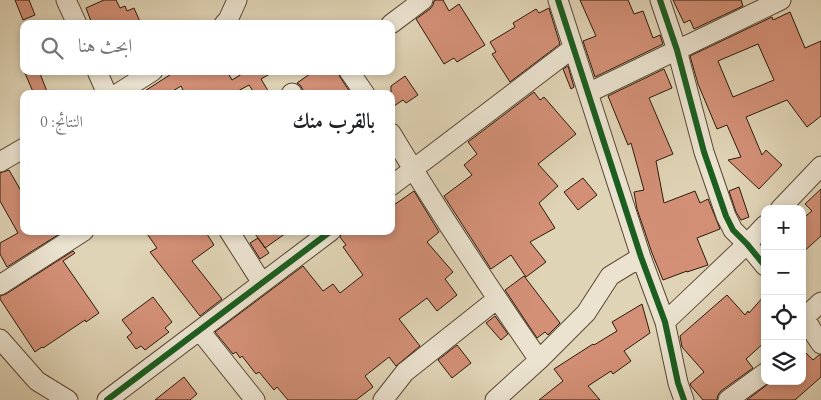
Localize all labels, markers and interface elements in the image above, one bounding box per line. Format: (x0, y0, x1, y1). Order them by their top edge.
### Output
search box (20, 20, 395, 75)
text: ابحث هنا (78, 33, 132, 58)
icon: search (38, 34, 66, 62)
text: بالقرب منك (292, 107, 375, 134)
text: النتائج: 0 (40, 111, 83, 132)
map controls (761, 205, 806, 385)
button: + (761, 205, 806, 250)
button: − (761, 250, 806, 295)
button: locate (761, 295, 806, 340)
button: layers (761, 340, 806, 385)

